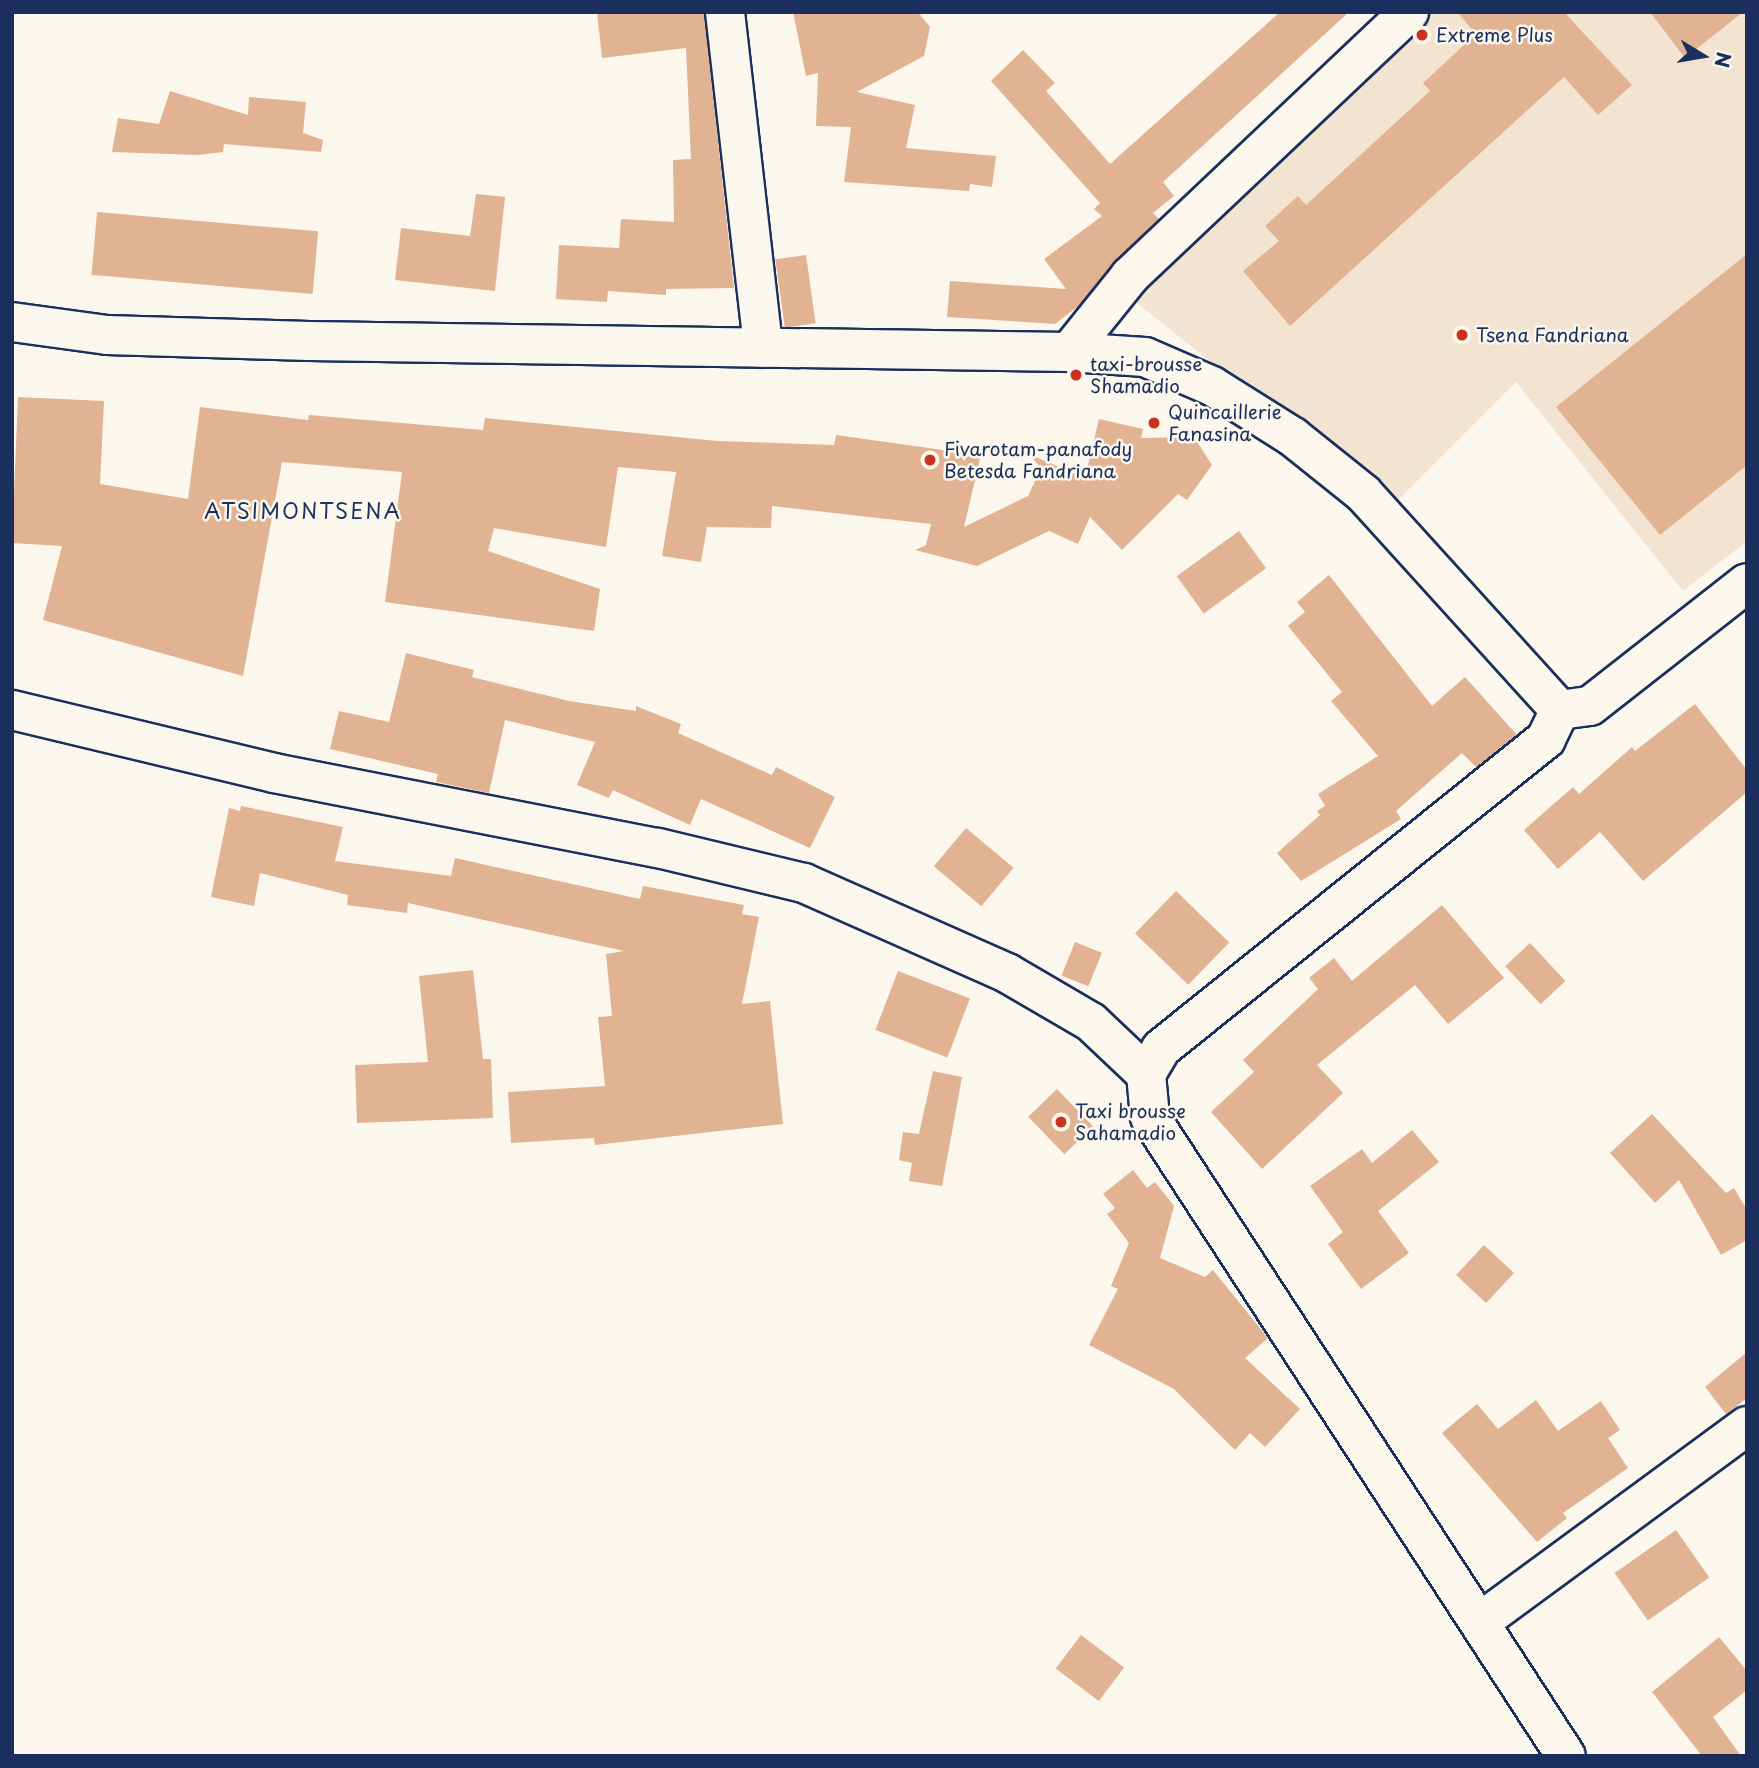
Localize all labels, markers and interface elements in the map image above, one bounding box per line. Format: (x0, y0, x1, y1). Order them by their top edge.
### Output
north arrow (1668, 21, 1738, 91)
place label: Extreme Plus (1436, 24, 1555, 46)
marker: Extreme Plus (1414, 27, 1430, 43)
text: N (1708, 50, 1739, 70)
place label: Tsena Fandriana (1476, 324, 1628, 346)
marker: Tsena Fandriana (1454, 327, 1470, 343)
place label: taxi-brousse Shamadio (1090, 353, 1202, 397)
marker: taxi-brousse Shamadio (1068, 367, 1084, 383)
place label: Quincaillerie Fanasina (1168, 401, 1282, 445)
marker: Quincaillerie Fanasina (1146, 415, 1162, 431)
place label: Fivarotam-panafody Betesda Fandriana (944, 438, 1132, 482)
marker: Fivarotam-panafody Betesda Fandriana (922, 452, 938, 468)
district label: ATSIMONTSENA (206, 497, 400, 523)
place label: Taxi brousse Sahamadio (1075, 1100, 1188, 1144)
marker: Taxi brousse Sahamadio (1053, 1114, 1069, 1130)

